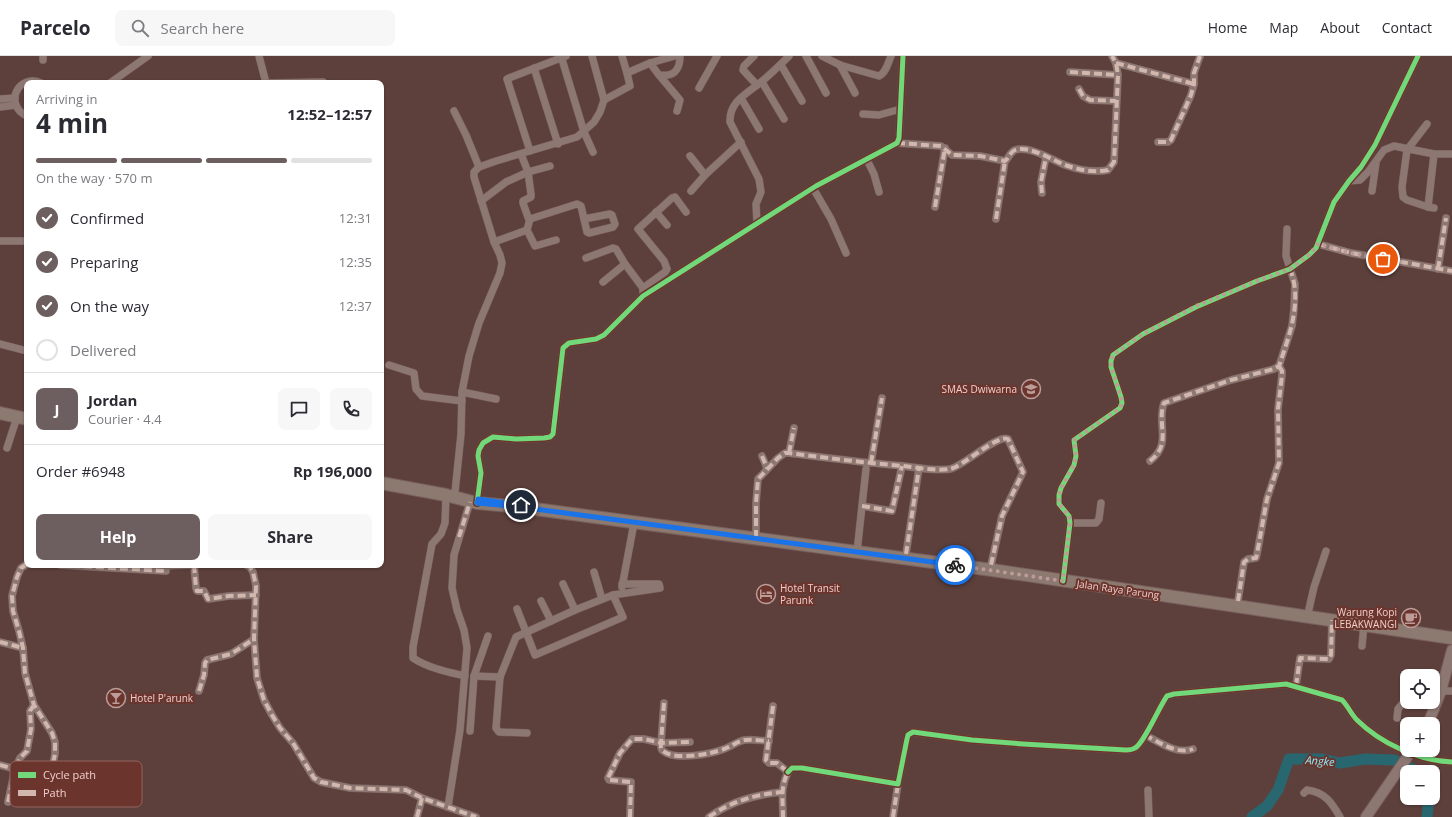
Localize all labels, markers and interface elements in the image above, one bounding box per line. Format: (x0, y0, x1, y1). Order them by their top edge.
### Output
search box (115, 10, 395, 46)
text: Parcelo (20, 15, 91, 41)
icon: search (129, 17, 151, 39)
text: Search here (161, 18, 244, 38)
text: Home (1208, 18, 1247, 37)
text: Map (1269, 18, 1298, 37)
text: About (1320, 18, 1360, 37)
text: Contact (1382, 18, 1432, 37)
text: Arriving in (36, 90, 98, 108)
text: 12:52–12:57 (287, 104, 372, 124)
text: 4 min (36, 105, 108, 141)
text: On the way · 570 m (36, 169, 152, 187)
icon: check (36, 207, 58, 229)
text: Confirmed (70, 208, 144, 228)
text: 12:31 (339, 209, 372, 227)
pin (1366, 242, 1400, 276)
icon: bag (1372, 248, 1394, 270)
icon: check (36, 251, 58, 273)
text: Preparing (70, 252, 138, 272)
text: 12:35 (339, 253, 372, 271)
icon: check (36, 295, 58, 317)
text: On the way (70, 296, 149, 316)
text: 12:37 (339, 297, 372, 315)
text: Delivered (70, 340, 137, 360)
school or university icon: SMAS Dwiwarna (1020, 378, 1042, 400)
place label: SMAS Dwiwarna (942, 382, 1017, 396)
button: chat (278, 388, 320, 430)
button: phone (330, 388, 372, 430)
text: Jordan (88, 390, 137, 410)
text: J (55, 399, 59, 419)
text: Courier · 4.4 (88, 410, 162, 428)
text: Order #6948 (36, 461, 125, 481)
text: Rp 196,000 (293, 461, 372, 481)
pin (504, 488, 538, 522)
icon: home (510, 494, 532, 516)
button: Help (36, 514, 200, 560)
button: Share (208, 514, 372, 560)
courier (935, 545, 975, 585)
icon: bike (944, 554, 966, 576)
street label: Jalan Raya Parung (1075, 576, 1161, 602)
place label: Hotel Transit Parunk (780, 581, 840, 607)
hotel icon: Hotel Transit Parunk (755, 583, 777, 605)
place label: Warung Kopi LEBAKWANGI (1334, 605, 1397, 631)
cafe icon: Warung Kopi LEBAKWANGI (1400, 607, 1422, 629)
map controls (1400, 669, 1440, 805)
button: locate (1400, 669, 1440, 709)
bar icon: Hotel P'arunk (105, 687, 127, 709)
place label: Hotel P'arunk (130, 691, 194, 705)
button: + (1400, 717, 1440, 757)
water label: Angke (1304, 752, 1336, 769)
legend (10, 761, 142, 807)
button: − (1400, 765, 1440, 805)
text: Cycle path (43, 767, 96, 782)
text: Path (43, 785, 66, 800)

